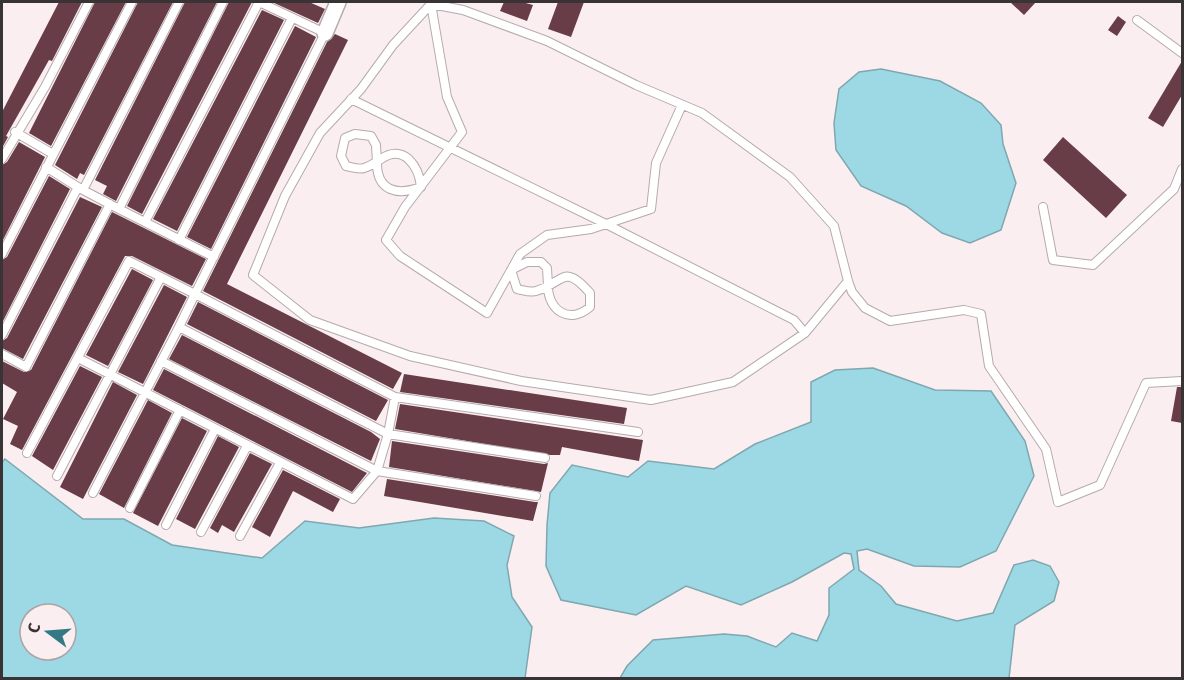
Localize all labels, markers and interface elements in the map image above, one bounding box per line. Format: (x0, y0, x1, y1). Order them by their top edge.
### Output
north arrow (18, 602, 78, 662)
text: С (24, 620, 45, 635)

